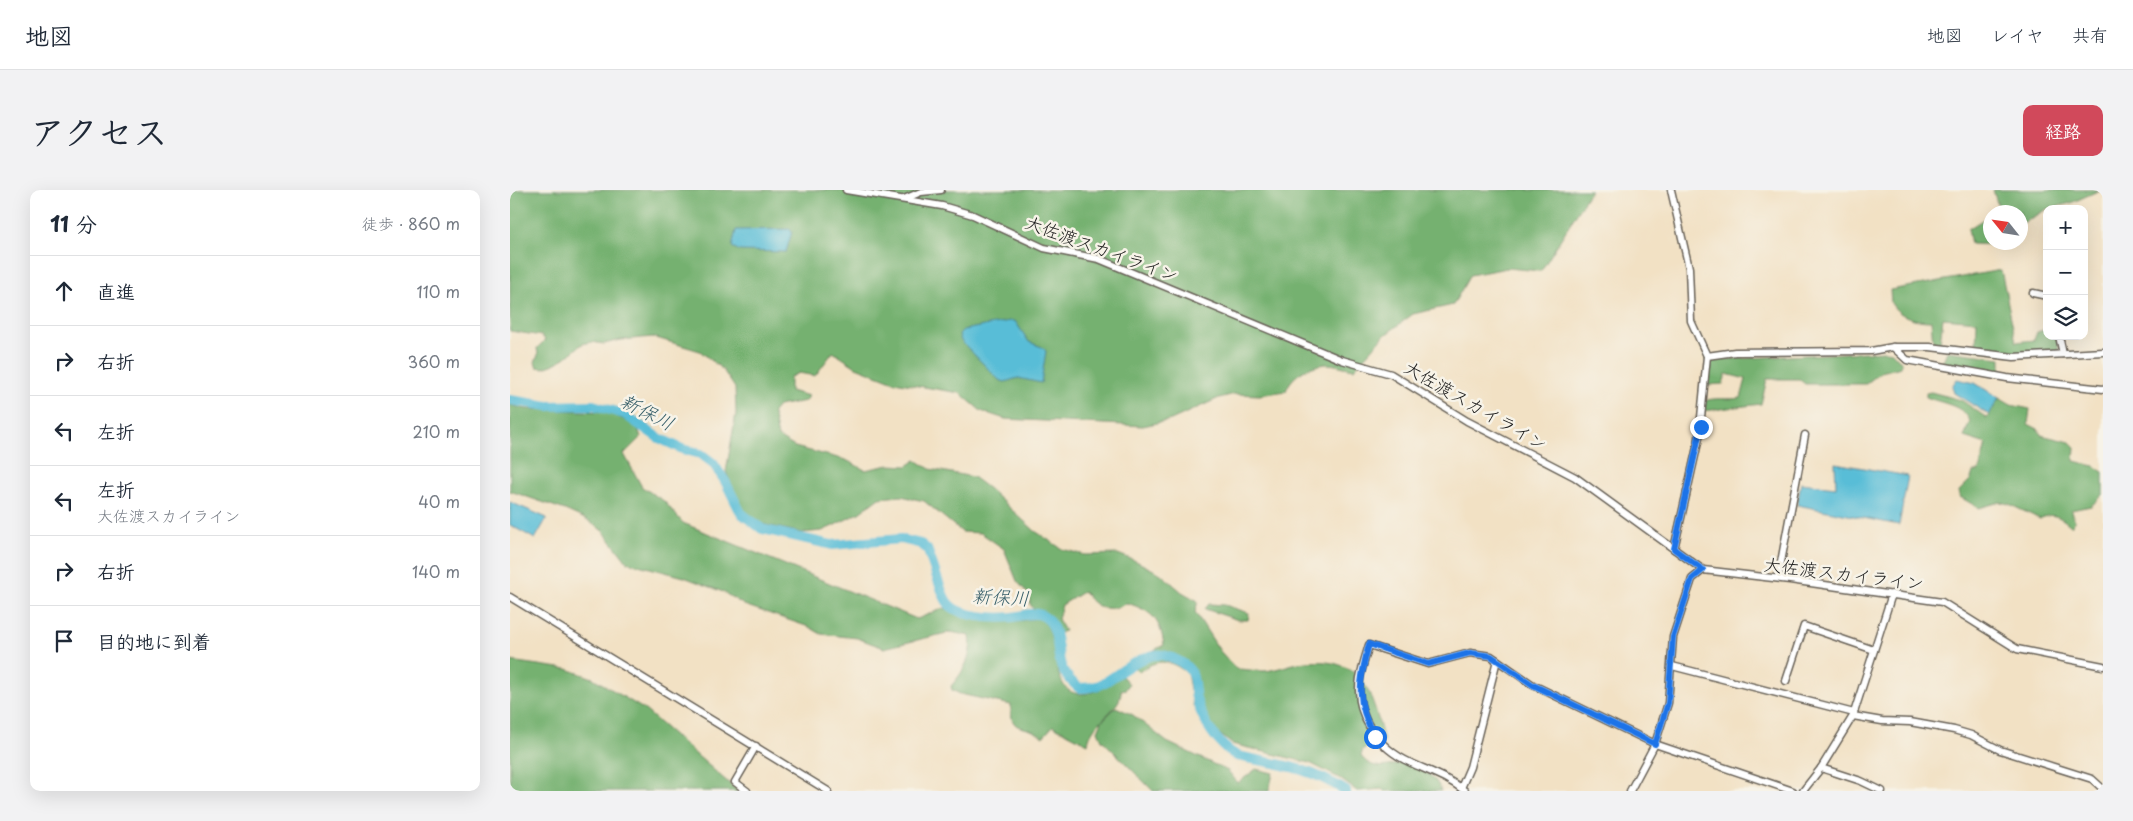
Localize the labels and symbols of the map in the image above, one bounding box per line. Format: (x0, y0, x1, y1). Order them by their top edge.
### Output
north arrow (1983, 205, 2028, 250)
street label: 大佐渡スカイライン (1022, 208, 1182, 288)
street label: 大佐渡スカイライン (1399, 353, 1553, 457)
water label: 新保川 (616, 386, 680, 436)
route end (1690, 416, 1713, 439)
street label: 大佐渡スカイライン (1762, 550, 1926, 596)
water label: 新保川 (972, 581, 1030, 611)
route start (1364, 726, 1387, 749)

